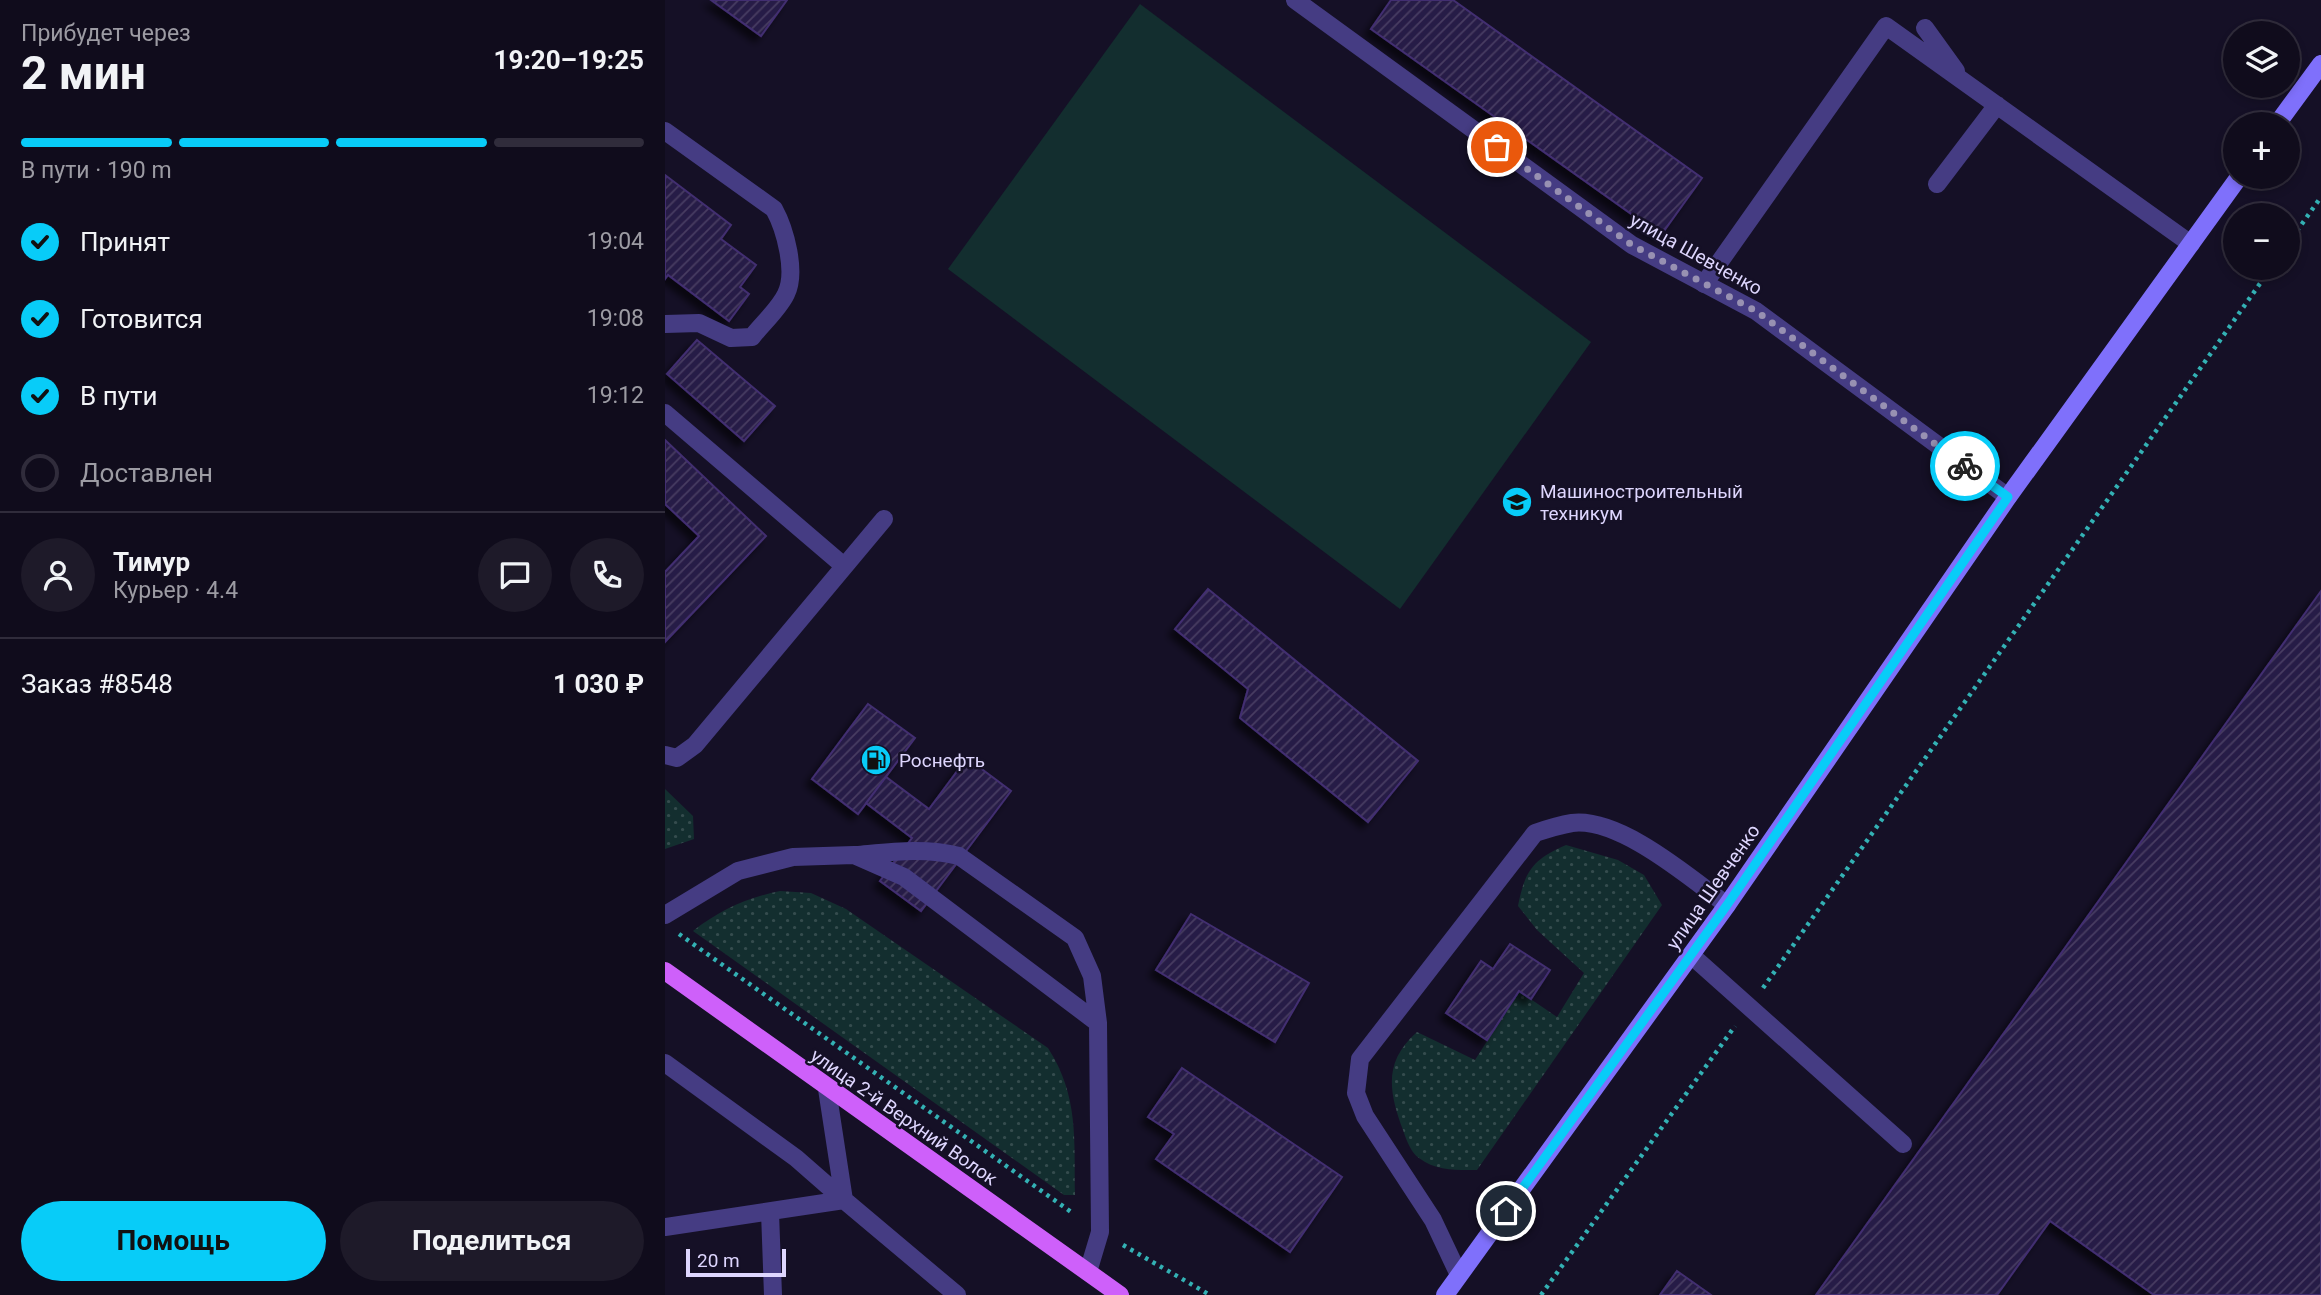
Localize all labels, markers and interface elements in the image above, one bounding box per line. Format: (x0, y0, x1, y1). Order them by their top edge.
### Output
text: Прибудет через (21, 20, 191, 47)
map controls (2223, 21, 2300, 280)
button: layers (2223, 21, 2300, 98)
text: 19:20–19:25 (494, 45, 644, 75)
text: 2 мин (21, 46, 146, 100)
button: + (2223, 112, 2300, 189)
pin (1467, 117, 1527, 177)
icon: bag (1478, 128, 1516, 166)
text: В пути · 190 m (21, 157, 172, 184)
button: − (2223, 203, 2300, 280)
street label: улица Шевченко (1626, 208, 1766, 300)
icon: check (21, 223, 59, 261)
text: Принят (80, 227, 170, 257)
text: 19:04 (587, 228, 644, 255)
icon: check (21, 300, 59, 338)
text: Готовится (80, 304, 203, 334)
text: 19:08 (587, 305, 644, 332)
icon: check (21, 377, 59, 415)
text: В пути (80, 381, 157, 411)
text: 19:12 (587, 382, 644, 409)
courier (1930, 431, 2000, 501)
icon: bike (1946, 447, 1984, 485)
text: Доставлен (80, 458, 213, 488)
place label: Машиностроительный техникум (1540, 480, 1743, 525)
school or university icon: Машиностроительный техникум (1500, 485, 1534, 519)
button: person (21, 538, 95, 612)
button: chat (478, 538, 552, 612)
button: phone (570, 538, 644, 612)
text: Тимур (113, 547, 190, 577)
text: Курьер · 4.4 (113, 577, 238, 604)
text: Заказ #8548 (21, 669, 173, 699)
text: 1 030 ₽ (553, 669, 644, 699)
fuel station icon: Роснефть (859, 743, 893, 777)
place label: Роснефть (899, 749, 985, 772)
street label: улица Шевченко (1661, 820, 1765, 954)
street label: улица 2-й Верхний Волок (806, 1044, 1002, 1191)
pin (1476, 1181, 1536, 1241)
icon: home (1487, 1192, 1525, 1230)
button: Помощь (21, 1201, 326, 1281)
button: Поделиться (340, 1201, 644, 1281)
scale bar (686, 1246, 786, 1278)
text: 20 m (697, 1249, 740, 1272)

